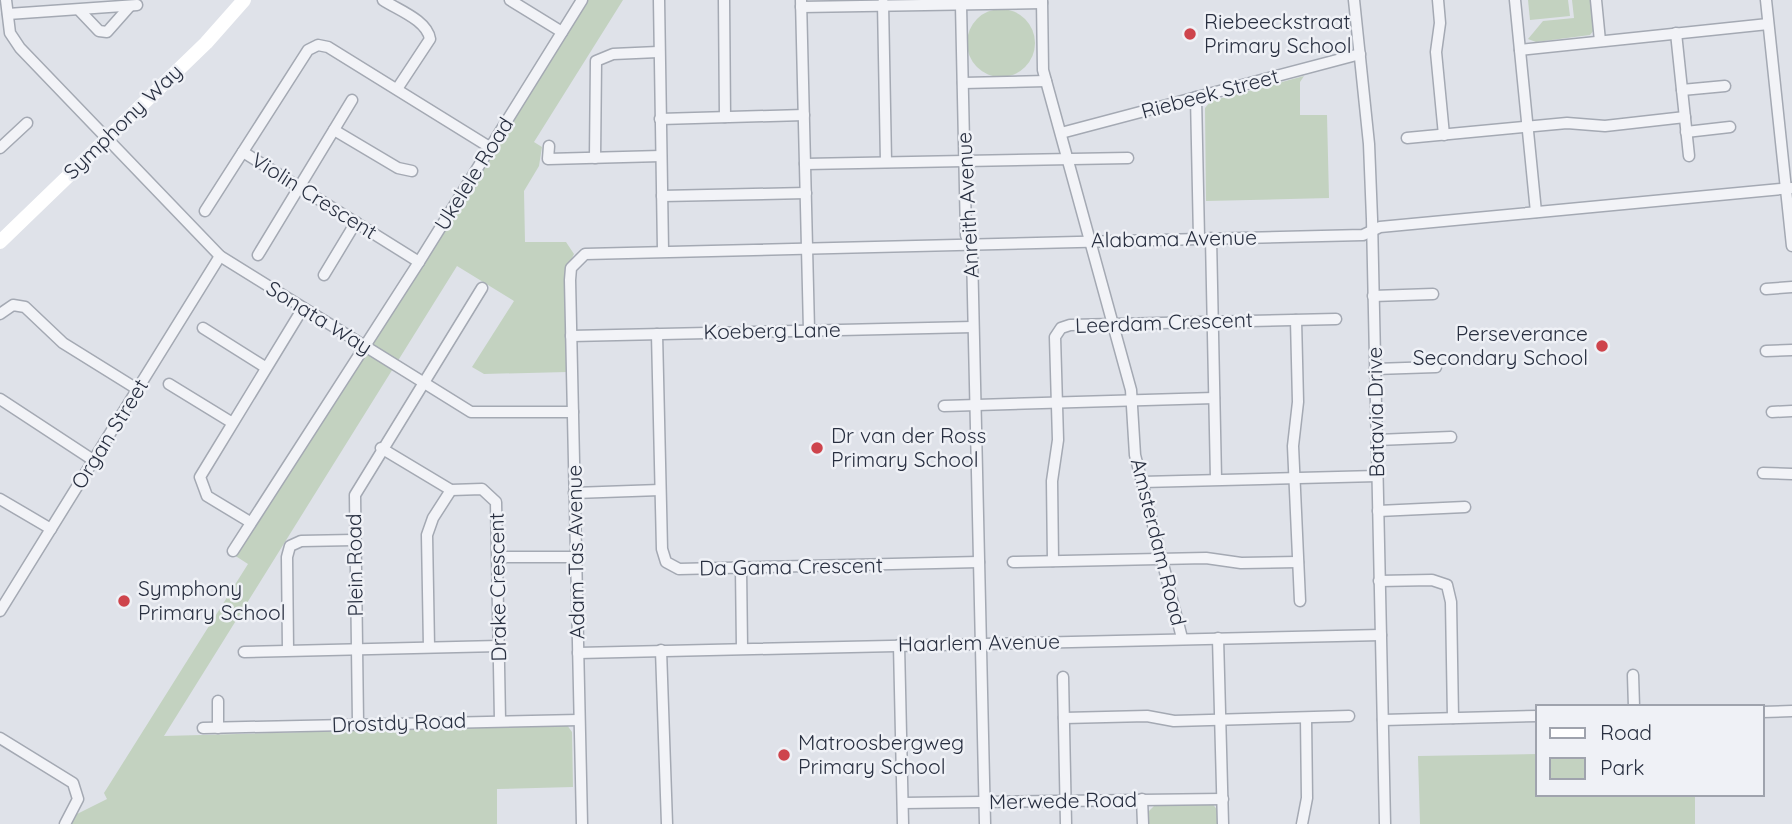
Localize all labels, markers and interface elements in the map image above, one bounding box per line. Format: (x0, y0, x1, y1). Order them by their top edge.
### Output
place label: Riebeeckstraat Primary School (1204, 8, 1352, 58)
marker: Riebeeckstraat Primary School (1182, 26, 1198, 42)
street label: Symphony Way (58, 58, 187, 184)
street label: Riebeek Street (1138, 62, 1281, 124)
street label: Ukelele Road (428, 112, 518, 235)
street label: Anreith Avenue (950, 131, 984, 279)
street label: Violin Crescent (247, 146, 382, 244)
street label: Alabama Avenue (1091, 224, 1257, 252)
street label: Sonata Way (262, 274, 377, 360)
street label: Leerdam Crescent (1075, 306, 1253, 338)
street label: Koeberg Lane (703, 316, 841, 344)
place label: Perseverance Secondary School (1413, 320, 1588, 370)
marker: Perseverance Secondary School (1594, 338, 1610, 354)
street label: Batavia Drive (1361, 346, 1389, 478)
street label: Organ Street (65, 374, 153, 493)
place label: Dr van der Ross Primary School (831, 422, 986, 472)
marker: Dr van der Ross Primary School (809, 440, 825, 456)
street label: Amsterdam Road (1126, 455, 1192, 628)
street label: Adam Tas Avenue (560, 464, 590, 640)
street label: Drake Crescent (483, 512, 511, 662)
street label: Plein Road (340, 513, 368, 617)
street label: Da Gama Crescent (699, 551, 883, 581)
place label: Symphony Primary School (138, 575, 286, 625)
marker: Symphony Primary School (116, 593, 132, 609)
street label: Haarlem Avenue (898, 628, 1060, 656)
legend (1536, 705, 1764, 796)
street label: Drostdy Road (331, 707, 467, 737)
text: Road (1600, 719, 1652, 745)
place label: Matroosbergweg Primary School (798, 729, 964, 779)
marker: Matroosbergweg Primary School (776, 747, 792, 763)
text: Park (1600, 754, 1644, 780)
street label: Merwede Road (989, 786, 1137, 814)

